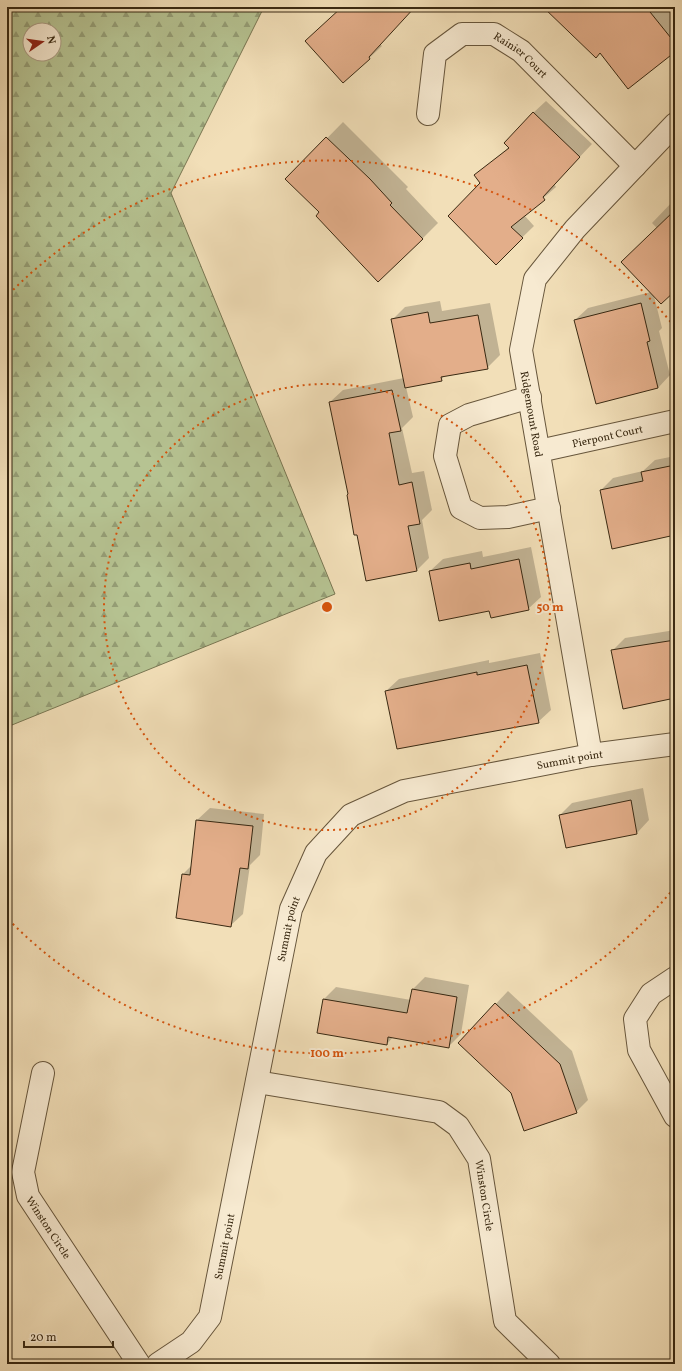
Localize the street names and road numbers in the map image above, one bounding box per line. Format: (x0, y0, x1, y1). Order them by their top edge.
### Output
street label: Rainier Court (490, 29, 550, 82)
street label: Ridgemount Road (516, 370, 545, 458)
street label: Pierpont Court (571, 422, 645, 452)
street label: Summit point (536, 747, 604, 774)
street label: Summit point (275, 894, 305, 963)
street label: Winston Circle (470, 1159, 496, 1232)
street label: Winston Circle (21, 1194, 74, 1262)
street label: Summit point (212, 1212, 239, 1281)

